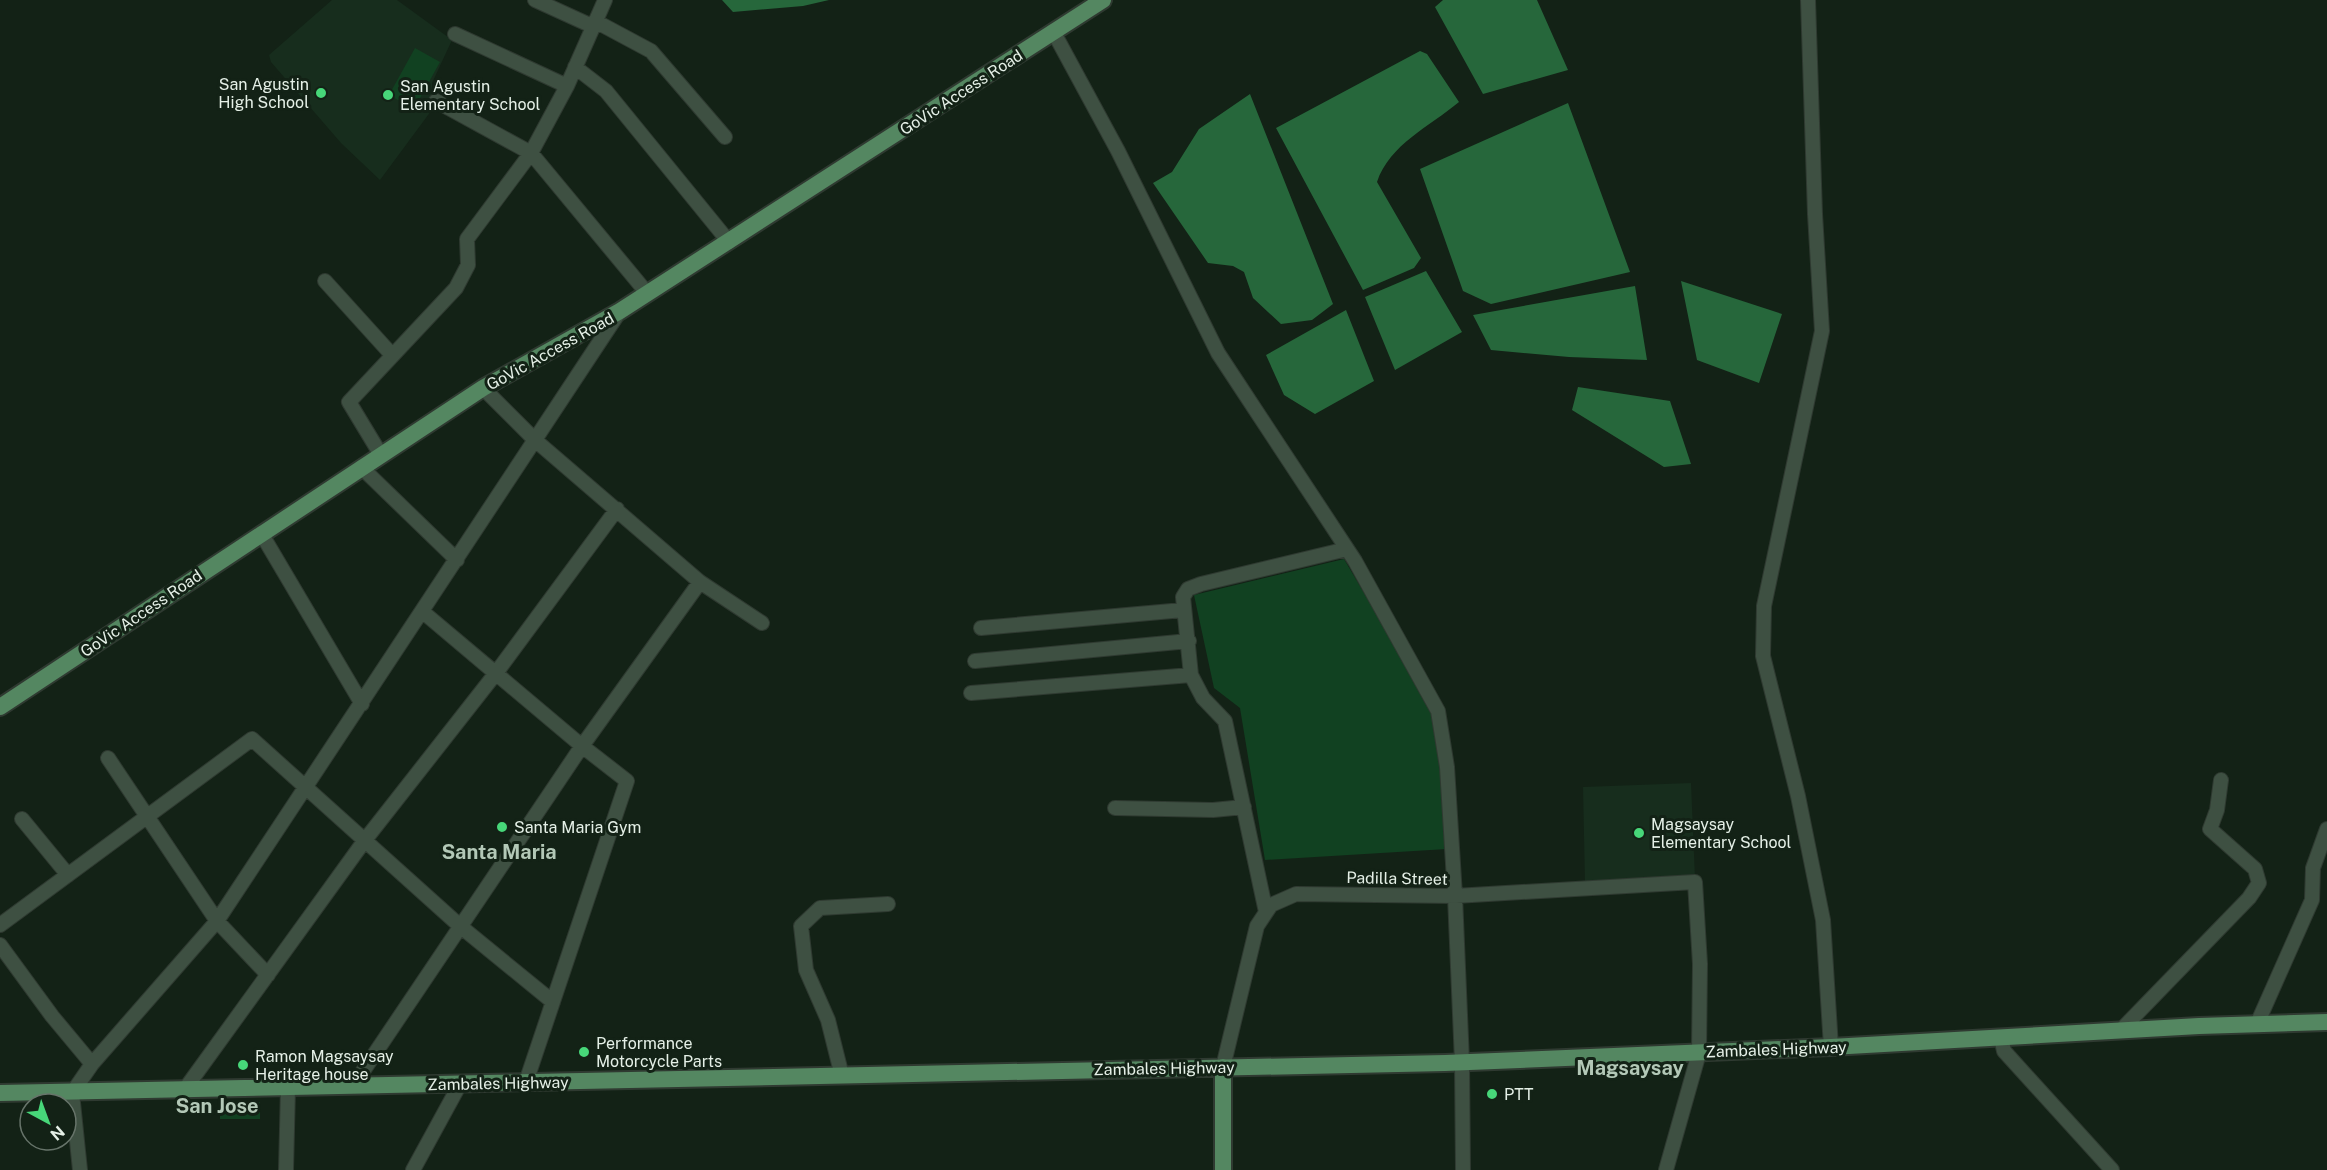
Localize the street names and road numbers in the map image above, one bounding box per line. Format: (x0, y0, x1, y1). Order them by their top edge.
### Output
street label: GoVic Access Road (896, 46, 1026, 139)
street label: GoVic Access Road (483, 309, 617, 394)
street label: GoVic Access Road (77, 566, 206, 661)
street label: Padilla Street (1346, 868, 1448, 889)
street label: Zambales Highway (1705, 1038, 1847, 1061)
street label: Zambales Highway (1093, 1058, 1235, 1079)
street label: Zambales Highway (427, 1073, 569, 1094)

